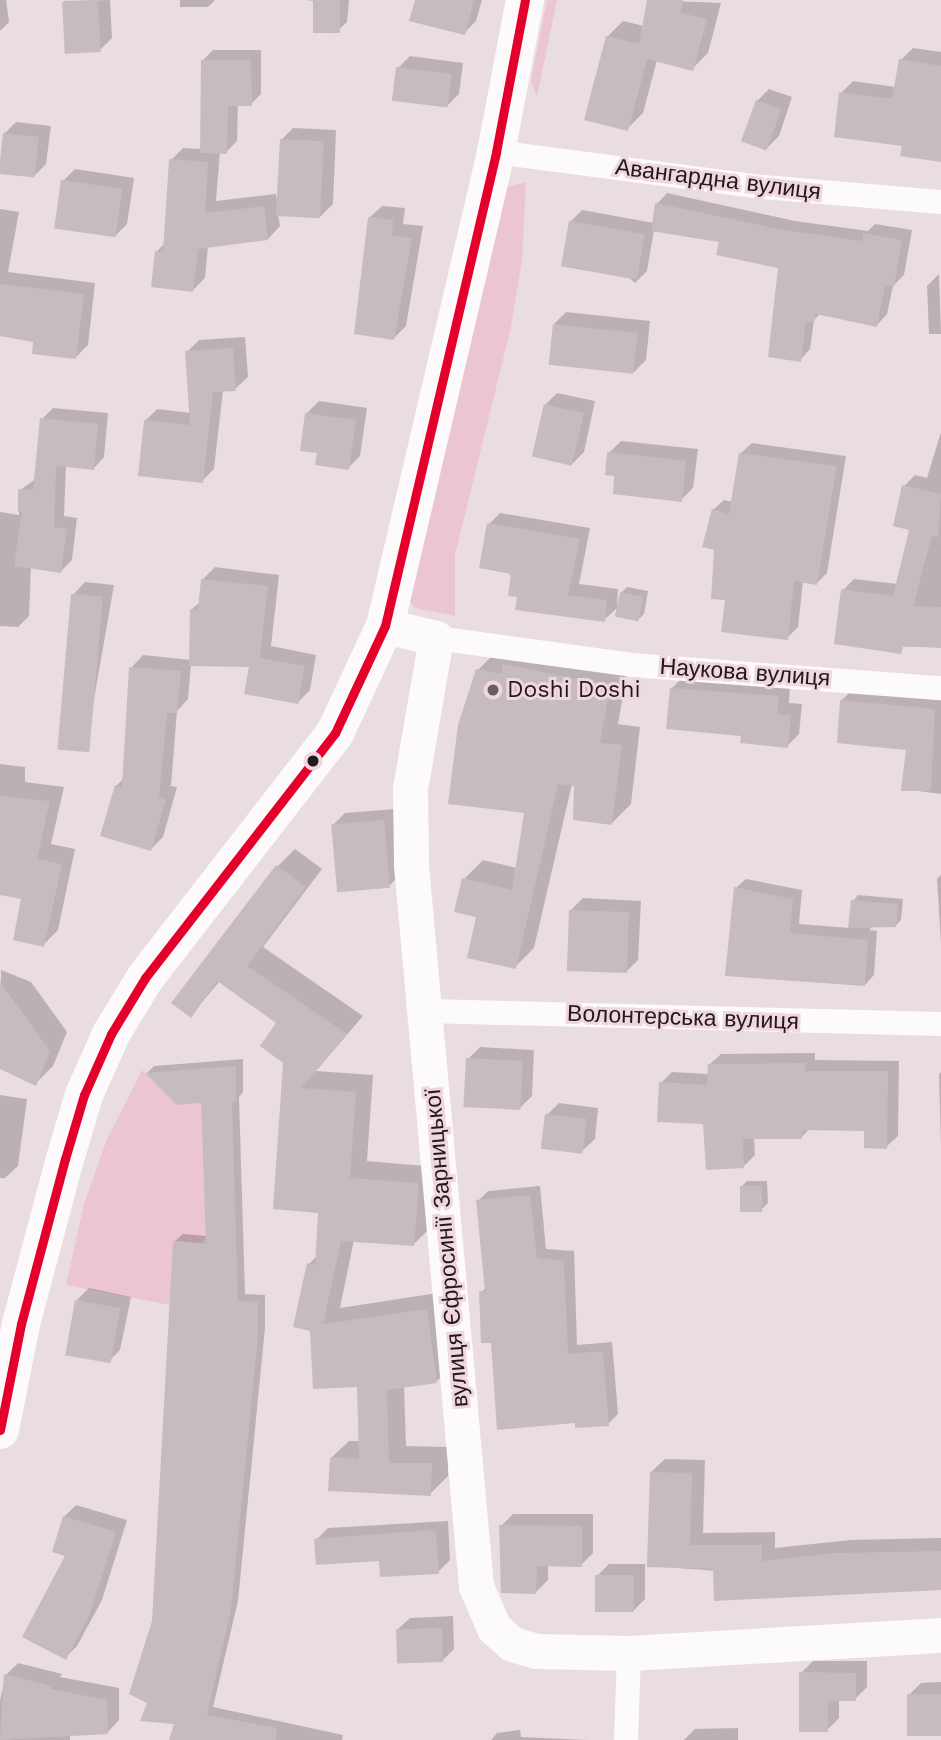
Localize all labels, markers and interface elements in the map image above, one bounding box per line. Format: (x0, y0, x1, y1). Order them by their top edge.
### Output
street label: Авангардна вулиця (614, 154, 822, 206)
street label: Наукова вулиця (659, 653, 831, 693)
place label: Doshi Doshi (507, 676, 641, 704)
marker: Doshi Doshi (485, 682, 501, 698)
unlabelled marker (306, 754, 320, 768)
street label: Волонтерська вулиця (567, 1000, 799, 1036)
street label: вулиця Єфросинії Зарницької (419, 1088, 475, 1408)

